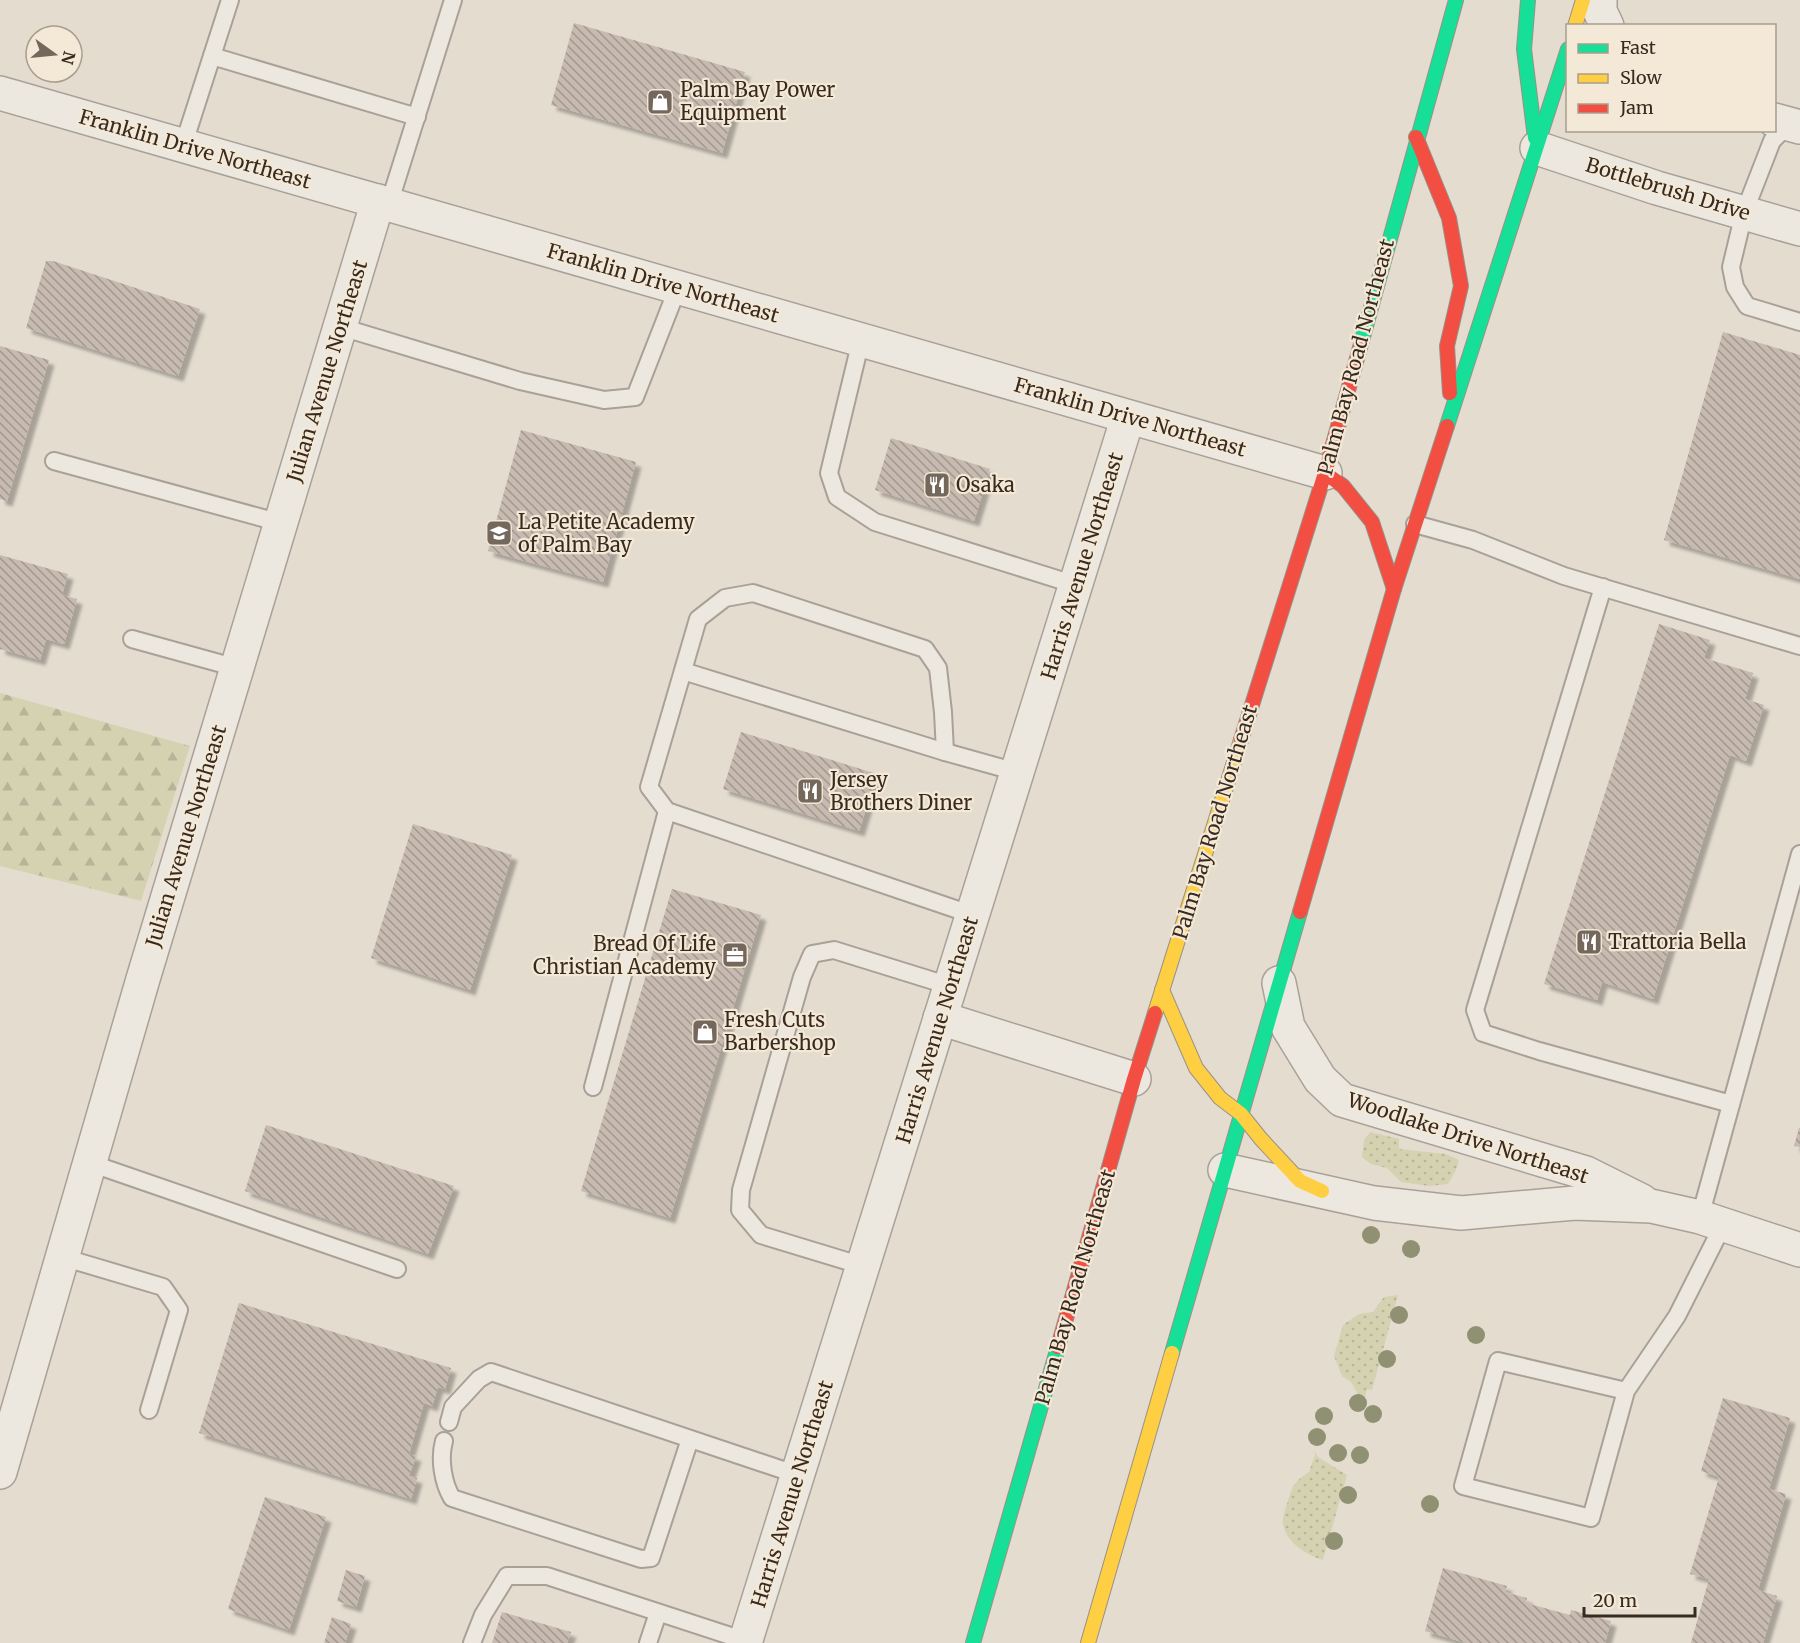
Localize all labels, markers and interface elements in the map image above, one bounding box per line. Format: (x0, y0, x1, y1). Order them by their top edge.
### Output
north arrow (24, 24, 84, 84)
legend (1566, 24, 1776, 132)
text: Fast (1620, 36, 1656, 59)
text: N (57, 49, 80, 67)
text: Slow (1620, 66, 1663, 89)
place label: Palm Bay Power Equipment (680, 77, 835, 125)
shop icon: Palm Bay Power Equipment (645, 87, 675, 117)
text: Jam (1619, 96, 1654, 119)
street label: Franklin Drive Northeast (76, 103, 314, 194)
street label: Bottlebrush Drive (1583, 152, 1753, 225)
street label: Palm Bay Road Northeast (1312, 236, 1399, 478)
street label: Franklin Drive Northeast (544, 237, 782, 328)
street label: Julian Avenue Northeast (280, 257, 372, 486)
street label: Franklin Drive Northeast (1011, 371, 1249, 462)
street label: Harris Avenue Northeast (1035, 449, 1128, 683)
restaurant icon: Osaka (922, 470, 952, 500)
place label: Osaka (956, 472, 1015, 497)
place label: La Petite Academy of Palm Bay (518, 509, 695, 557)
school or university icon: La Petite Academy of Palm Bay (484, 518, 514, 548)
street label: Palm Bay Road Northeast (1167, 701, 1262, 942)
street label: Julian Avenue Northeast (139, 722, 231, 951)
place label: Jersey Brothers Diner (829, 767, 972, 815)
restaurant icon: Jersey Brothers Diner (795, 776, 825, 806)
street label: Harris Avenue Northeast (890, 913, 983, 1147)
restaurant icon: Trattoria Bella (1574, 927, 1604, 957)
place label: Trattoria Bella (1608, 929, 1747, 954)
place label: Bread Of Life Christian Academy (533, 931, 716, 979)
office icon: Bread Of Life Christian Academy (720, 940, 750, 970)
place label: Fresh Cuts Barbershop (724, 1007, 836, 1055)
shop icon: Fresh Cuts Barbershop (690, 1017, 720, 1047)
street label: Woodlake Drive Northeast (1343, 1086, 1592, 1188)
street label: Palm Bay Road Northeast (1029, 1166, 1120, 1407)
street label: Harris Avenue Northeast (745, 1377, 838, 1611)
scale bar (1584, 1580, 1695, 1618)
text: 20 m (1593, 1589, 1637, 1612)

